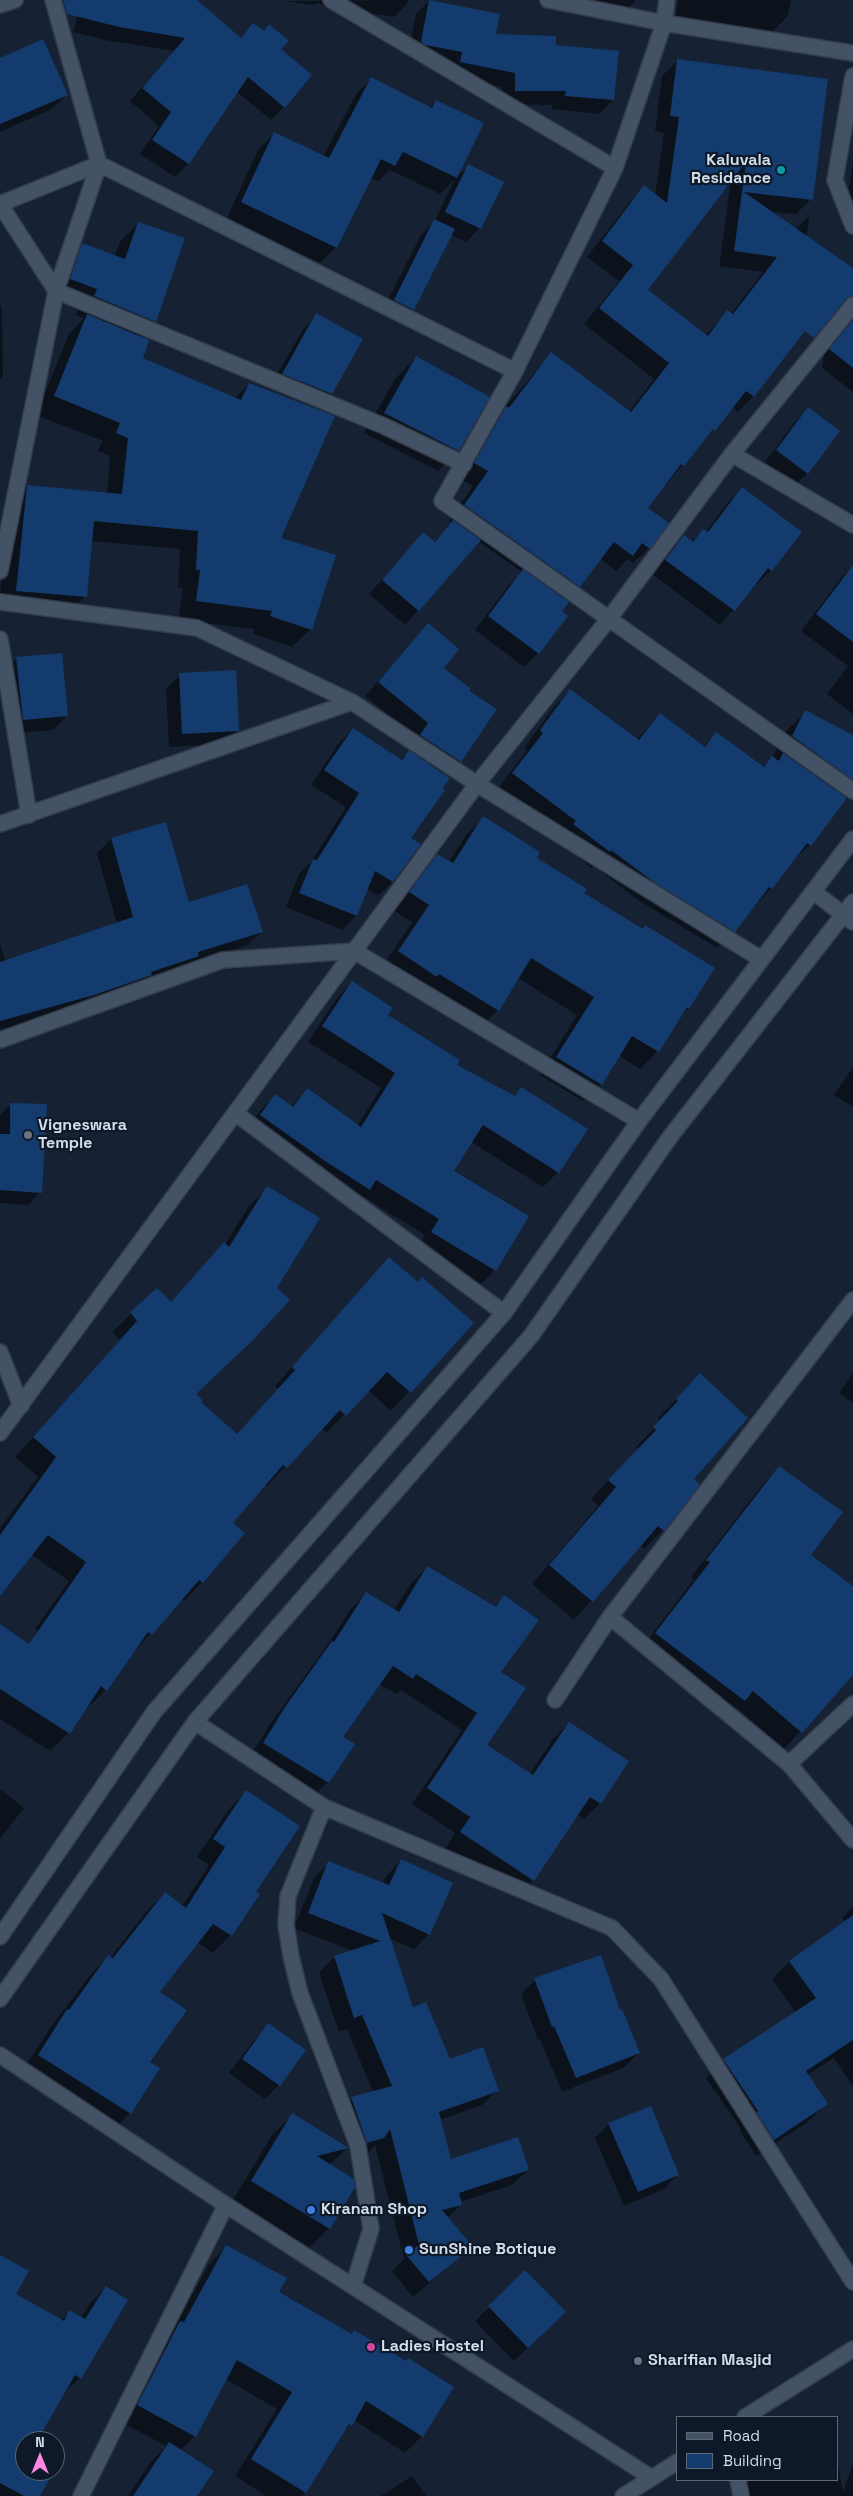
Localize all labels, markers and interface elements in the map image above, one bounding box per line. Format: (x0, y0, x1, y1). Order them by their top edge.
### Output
place label: Kaluvala Residance (691, 151, 771, 189)
marker: Kaluvala Residance (775, 164, 787, 176)
place label: Vigneswara Temple (38, 1116, 127, 1154)
marker: Vigneswara Temple (22, 1129, 34, 1141)
place label: Kiranam Shop (321, 2200, 427, 2220)
marker: Kiranam Shop (305, 2204, 317, 2216)
place label: SunShine Botique (419, 2240, 556, 2260)
marker: SunShine Botique (403, 2244, 415, 2256)
place label: Ladies Hostel (381, 2337, 484, 2357)
marker: Ladies Hostel (365, 2341, 377, 2353)
place label: Sharifian Masjid (648, 2351, 772, 2371)
marker: Sharifian Masjid (632, 2355, 644, 2367)
legend (676, 2416, 838, 2481)
text: Road (723, 2426, 760, 2445)
north arrow (15, 2431, 65, 2481)
text: N (35, 2433, 45, 2451)
text: Building (723, 2451, 782, 2470)

